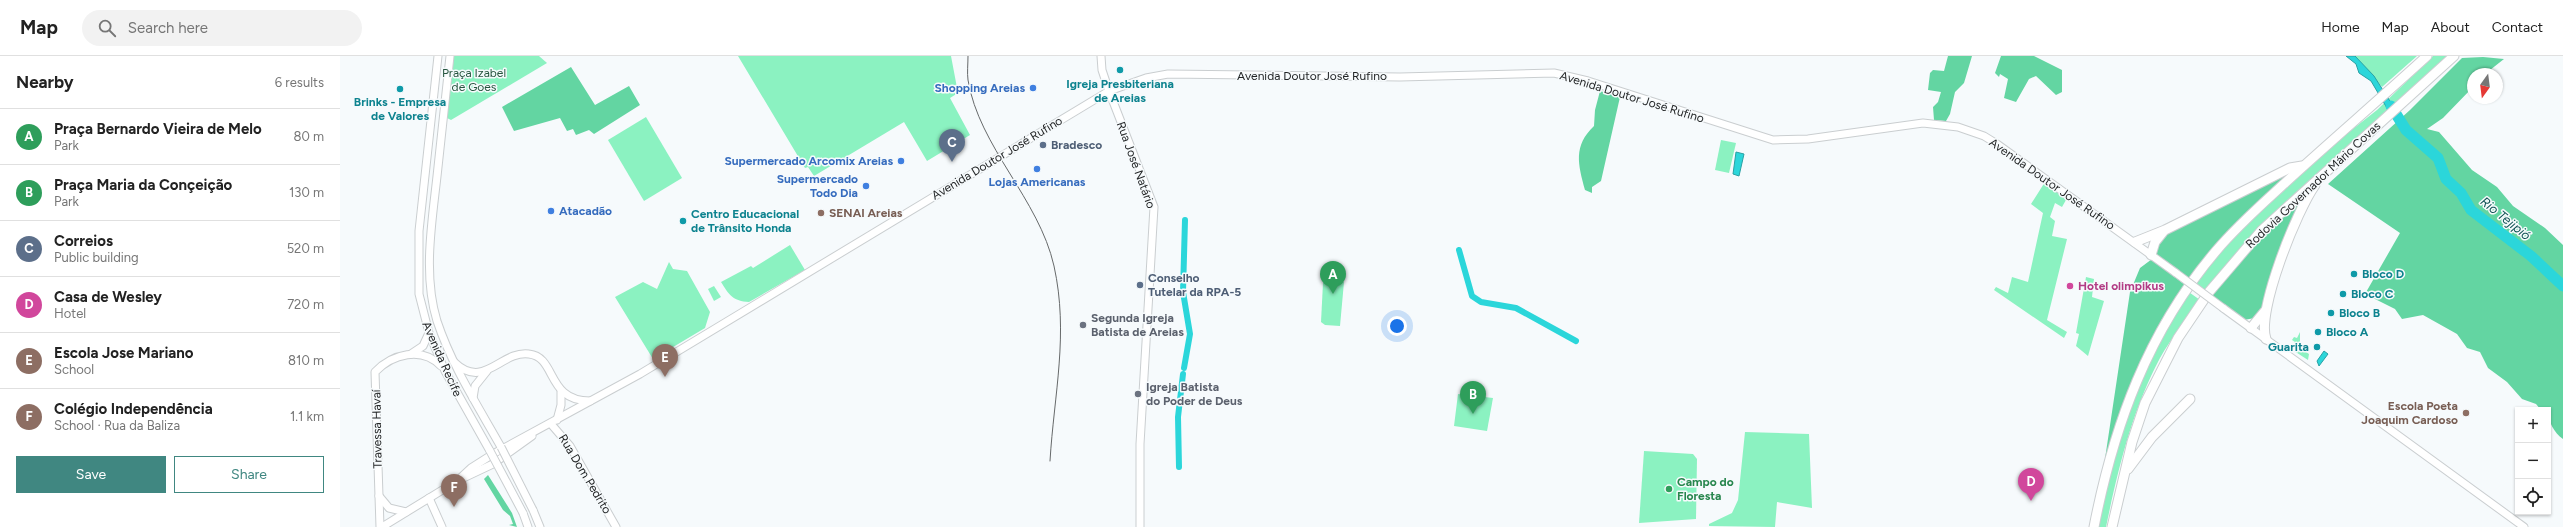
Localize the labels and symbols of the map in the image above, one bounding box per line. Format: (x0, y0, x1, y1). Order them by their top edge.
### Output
marker: Igreja Presbiteriana de Areias (1115, 65, 1125, 75)
park label: Praça Izabel de Goes (442, 66, 506, 94)
street label: Avenida Doutor José Rufino (1558, 68, 1706, 126)
north arrow (2467, 68, 2503, 104)
street label: Avenida Doutor José Rufino (1237, 69, 1387, 83)
place label: Igreja Presbiteriana de Areias (1066, 77, 1174, 105)
place label: Shopping Areias (935, 81, 1025, 95)
marker: Shopping Areias (1028, 83, 1038, 93)
marker: Brinks - Empresa de Valores (395, 84, 405, 94)
place label: Brinks - Empresa de Valores (354, 95, 446, 123)
street label: Avenida Doutor José Rufino (929, 113, 1065, 203)
street label: Rodovia Governador Mário Covas (2243, 119, 2384, 251)
street label: Rua José Natário (1114, 120, 1158, 210)
pin: C (939, 129, 965, 162)
street label: Avenida Doutor José Rufino (1987, 135, 2117, 233)
place label: Bradesco (1051, 138, 1102, 152)
marker: Bradesco (1038, 140, 1048, 150)
place label: Supermercado Arcomix Areias (724, 154, 893, 168)
marker: Supermercado Arcomix Areias (896, 156, 906, 166)
marker: Lojas Americanas (1032, 164, 1042, 174)
place label: Supermercado Todo Dia (777, 172, 858, 200)
place label: Lojas Americanas (989, 175, 1086, 189)
marker: Supermercado Todo Dia (861, 181, 871, 191)
water label: Rio Tejipió (2478, 194, 2534, 243)
place label: Atacadão (559, 204, 612, 218)
marker: Atacadão (546, 206, 556, 216)
place label: SENAI Areias (829, 206, 903, 220)
place label: Centro Educacional de Trânsito Honda (691, 207, 799, 235)
marker: SENAI Areias (816, 208, 826, 218)
marker: Centro Educacional de Trânsito Honda (678, 216, 688, 226)
pin: A (1320, 261, 1346, 294)
place label: Bloco D (2362, 267, 2404, 281)
marker: Bloco D (2349, 269, 2359, 279)
place label: Conselho Tutelar da RPA-5 (1148, 271, 1241, 299)
place label: Hotel olimpikus (2078, 279, 2164, 293)
marker: Conselho Tutelar da RPA-5 (1135, 280, 1145, 290)
marker: Hotel olimpikus (2065, 281, 2075, 291)
place label: Bloco C (2351, 287, 2394, 301)
marker: Bloco C (2338, 289, 2348, 299)
place label: Bloco B (2339, 306, 2380, 320)
marker: Bloco B (2326, 308, 2336, 318)
place label: Segunda Igreja Batista de Areias (1091, 311, 1184, 339)
your location (1387, 316, 1407, 336)
street label: Avenida Recife (419, 319, 465, 399)
marker: Segunda Igreja Batista de Areias (1078, 320, 1088, 330)
place label: Bloco A (2326, 325, 2369, 339)
marker: Bloco A (2313, 327, 2323, 337)
place label: Guarita (2268, 340, 2309, 354)
marker: Guarita (2312, 342, 2322, 352)
pin: E (652, 344, 678, 377)
place label: Igreja Batista do Poder de Deus (1146, 380, 1243, 408)
pin: B (1460, 381, 1486, 414)
street label: Travessa Havaí (369, 388, 385, 469)
marker: Igreja Batista do Poder de Deus (1133, 389, 1143, 399)
place label: Escola Poeta Joaquim Cardoso (2361, 399, 2458, 427)
marker: Escola Poeta Joaquim Cardoso (2461, 408, 2471, 418)
street label: Rua Dom Pedrito (556, 432, 614, 516)
pin: D (2018, 468, 2044, 501)
pin: F (441, 474, 467, 507)
place label: Campo do Floresta (1677, 475, 1734, 503)
marker: Campo do Floresta (1664, 484, 1674, 494)

